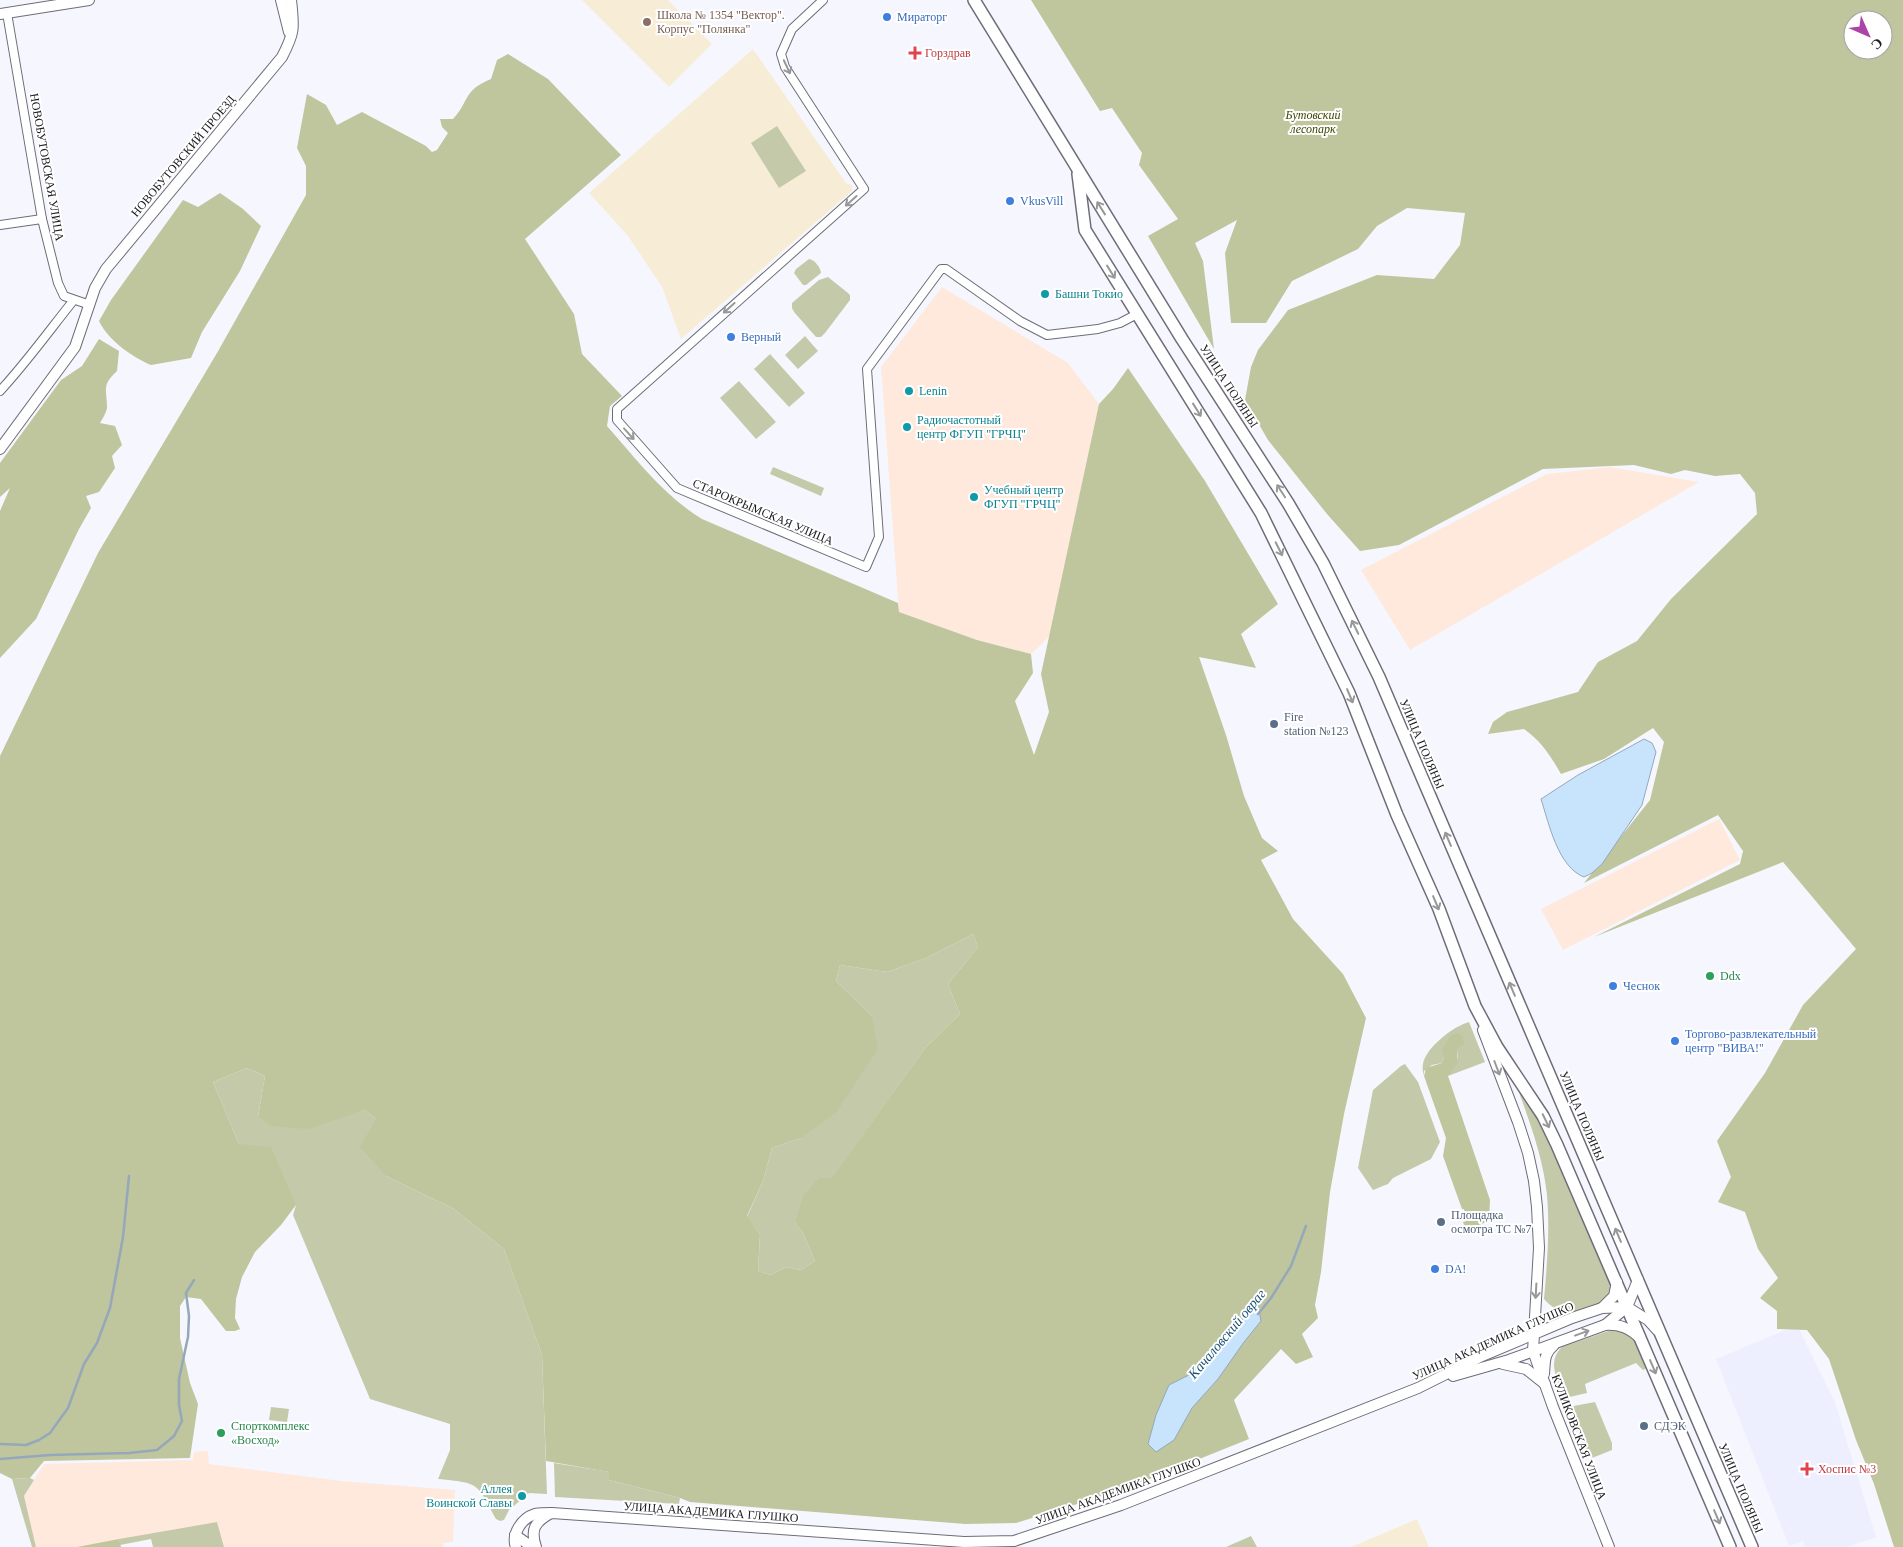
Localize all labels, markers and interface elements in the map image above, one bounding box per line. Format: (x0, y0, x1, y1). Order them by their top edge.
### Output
place label: Школа № 1354 "Вектор". Корпус "Полянка" (657, 8, 785, 36)
place label: Мираторг (897, 10, 947, 24)
north arrow (1843, 10, 1893, 60)
marker: Мираторг (881, 11, 893, 23)
marker: Школа № 1354 "Вектор". Корпус "Полянка" (641, 16, 653, 28)
text: С (1868, 35, 1886, 53)
place label: Горздрав (925, 46, 971, 60)
marker: Горздрав (909, 47, 921, 59)
one-way arrow (782, 59, 792, 74)
street label: НОВОБУТОВСКАЯ УЛИЦА (27, 92, 67, 242)
street label: НОВОБУТОВСКИЙ ПРОЕЗД (128, 92, 238, 220)
park label: Бутовский лесопарк (1285, 108, 1340, 136)
place label: VkusVill (1020, 194, 1064, 208)
one-way arrow (844, 195, 857, 207)
marker: VkusVill (1004, 195, 1016, 207)
one-way arrow (1096, 202, 1106, 216)
one-way arrow (1106, 264, 1116, 278)
place label: Башни Токио (1055, 287, 1123, 301)
marker: Башни Токио (1039, 288, 1051, 300)
one-way arrow (723, 302, 736, 314)
place label: Верный (741, 330, 782, 344)
marker: Верный (725, 331, 737, 343)
street label: УЛИЦА ПОЛЯНЫ (1197, 342, 1261, 431)
place label: Lenin (919, 384, 947, 398)
marker: Lenin (903, 385, 915, 397)
one-way arrow (1192, 402, 1202, 416)
place label: Радиочастотный центр ФГУП "ГРЧЦ" (917, 413, 1026, 441)
marker: Радиочастотный центр ФГУП "ГРЧЦ" (901, 421, 913, 433)
one-way arrow (623, 427, 634, 440)
street label: СТАРОКРЫМСКАЯ УЛИЦА (690, 476, 836, 548)
place label: Учебный центр ФГУП "ГРЧЦ" (984, 483, 1063, 511)
one-way arrow (1275, 485, 1285, 499)
marker: Учебный центр ФГУП "ГРЧЦ" (968, 491, 980, 503)
one-way arrow (1275, 542, 1285, 557)
one-way arrow (1350, 619, 1360, 634)
one-way arrow (1345, 688, 1355, 703)
street label: УЛИЦА ПОЛЯНЫ (1397, 697, 1447, 792)
place label: Fire station №123 (1284, 710, 1348, 738)
marker: Fire station №123 (1268, 718, 1280, 730)
one-way arrow (1443, 832, 1452, 848)
one-way arrow (1432, 895, 1441, 910)
place label: Ddx (1720, 969, 1741, 983)
marker: Ddx (1704, 970, 1716, 982)
place label: Чеснок (1623, 979, 1660, 993)
marker: Чеснок (1607, 980, 1619, 992)
one-way arrow (1507, 982, 1516, 997)
place label: Торгово-развлекательный центр "ВИВА!" (1685, 1027, 1817, 1055)
marker: Торгово-развлекательный центр "ВИВА!" (1669, 1035, 1681, 1047)
one-way arrow (1493, 1060, 1502, 1075)
street label: УЛИЦА ПОЛЯНЫ (1557, 1069, 1607, 1164)
one-way arrow (1541, 1114, 1551, 1129)
place label: Площадка осмотра ТС №7 (1451, 1208, 1532, 1236)
marker: Площадка осмотра ТС №7 (1435, 1216, 1447, 1228)
one-way arrow (1613, 1228, 1623, 1243)
place label: DA! (1445, 1262, 1466, 1276)
marker: DA! (1429, 1263, 1441, 1275)
one-way arrow (1531, 1282, 1541, 1299)
water label: Качаловский овраг (1185, 1286, 1269, 1382)
street label: УЛИЦА АКАДЕМИКА ГЛУШКО (1410, 1299, 1576, 1383)
one-way arrow (1574, 1328, 1589, 1337)
one-way arrow (1649, 1359, 1659, 1374)
street label: КУЛИКОВСКАЯ УЛИЦА (1549, 1372, 1609, 1502)
place label: Спорткомплекс «Восход» (231, 1419, 310, 1447)
place label: СДЭК (1654, 1419, 1687, 1433)
marker: СДЭК (1638, 1420, 1650, 1432)
marker: Спорткомплекс «Восход» (215, 1427, 227, 1439)
street label: УЛИЦА ПОЛЯНЫ (1716, 1441, 1766, 1536)
street label: УЛИЦА АКАДЕМИКА ГЛУШКО (1033, 1454, 1203, 1528)
marker: Хоспис №3 (1800, 1462, 1814, 1476)
place label: Хоспис №3 (1818, 1462, 1876, 1476)
place label: Аллея Воинской Славы (426, 1482, 512, 1510)
marker: Аллея Воинской Славы (516, 1490, 528, 1502)
street label: УЛИЦА АКАДЕМИКА ГЛУШКО (623, 1499, 799, 1525)
one-way arrow (1713, 1509, 1723, 1524)

